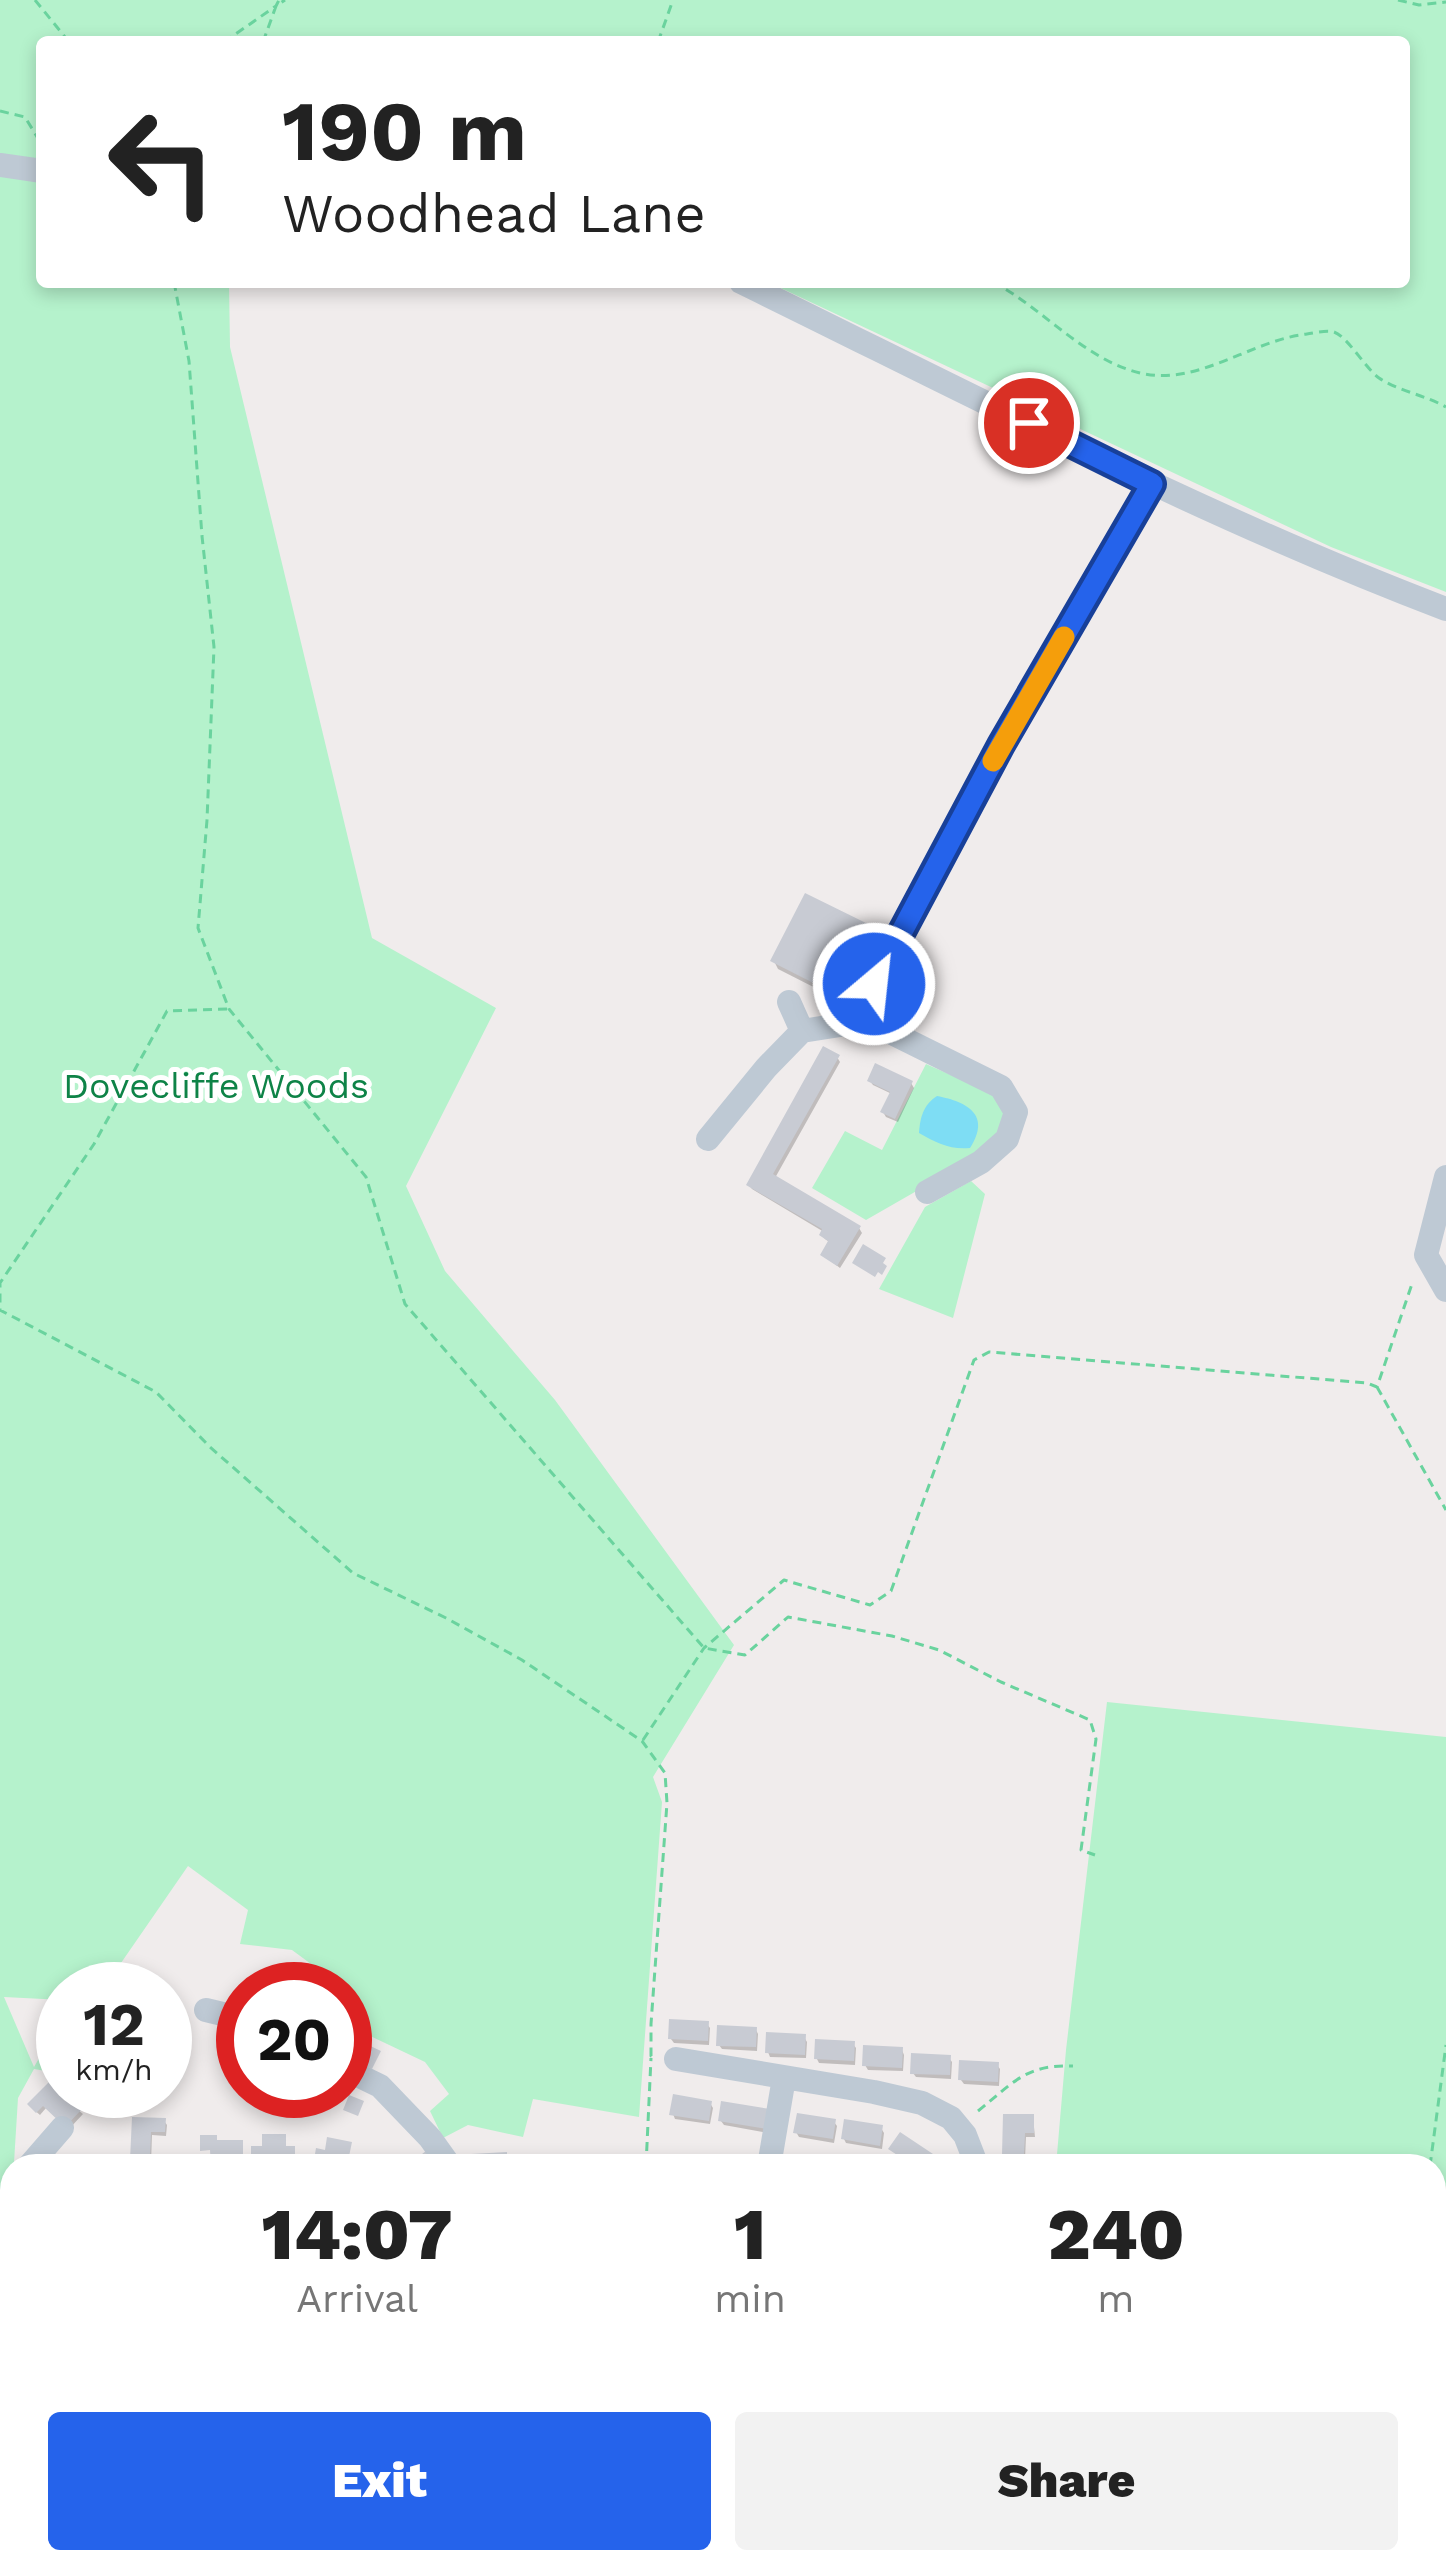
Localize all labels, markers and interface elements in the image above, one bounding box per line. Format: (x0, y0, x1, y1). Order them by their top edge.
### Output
text: 190 m (282, 82, 527, 180)
icon: left (84, 84, 240, 240)
text: Woodhead Lane (282, 182, 706, 245)
pin (978, 372, 1080, 474)
icon: arrive (996, 390, 1062, 456)
position arrow (811, 921, 937, 1047)
park label: Dovecliffe Woods (63, 1065, 369, 1107)
speed limit sign: 20 (216, 1962, 372, 2118)
text: 12 (83, 1989, 145, 2060)
text: km/h (75, 2052, 153, 2087)
text: 14:07 (261, 2192, 453, 2276)
text: 1 (734, 2192, 766, 2276)
text: 240 (1047, 2192, 1185, 2276)
text: Arrival (296, 2276, 418, 2321)
text: min (714, 2276, 786, 2321)
text: m (1097, 2276, 1135, 2321)
button: Exit (48, 2412, 711, 2550)
button: Share (735, 2412, 1398, 2550)

